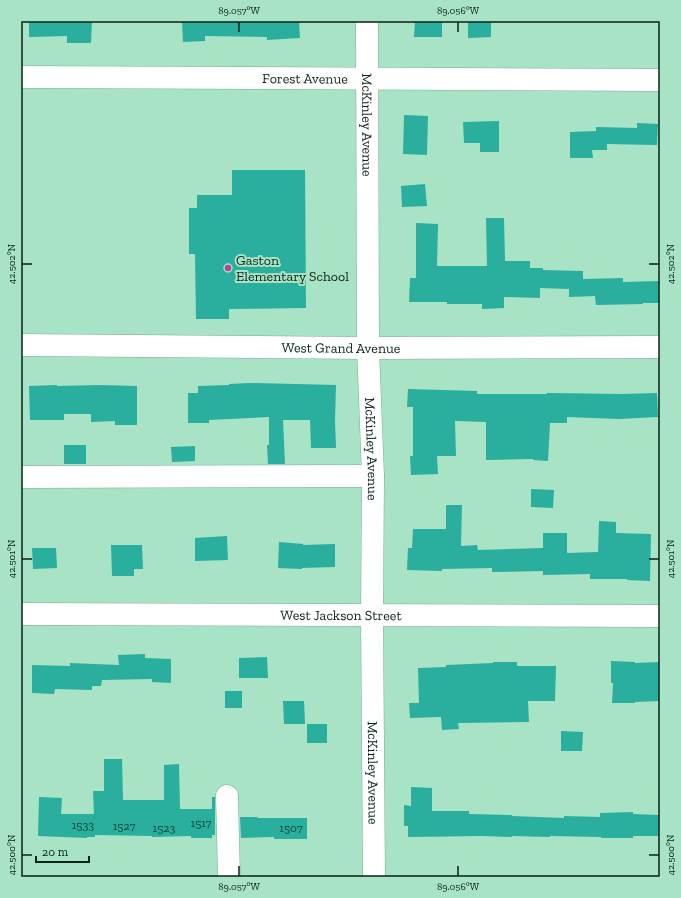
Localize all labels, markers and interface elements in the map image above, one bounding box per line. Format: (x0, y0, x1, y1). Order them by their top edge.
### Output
text: 89.057°W (218, 5, 260, 17)
text: 89.056°W (437, 5, 480, 17)
street label: Forest Avenue (262, 70, 348, 87)
street label: McKinley Avenue (359, 73, 376, 177)
text: 42.502°N (6, 243, 18, 284)
text: 42.502°N (665, 243, 677, 284)
place label: Gaston Elementary School (236, 252, 349, 285)
marker: Gaston Elementary School (223, 263, 233, 273)
street label: West Grand Avenue (282, 339, 401, 357)
street label: McKinley Avenue (361, 397, 382, 501)
text: 42.501°N (6, 539, 18, 578)
text: 42.501°N (665, 539, 677, 578)
street label: West Jackson Street (280, 606, 402, 624)
street label: McKinley Avenue (364, 721, 382, 825)
house number: 1517 (191, 816, 212, 830)
house number: 1533 (72, 818, 94, 832)
house number: 1527 (113, 819, 136, 833)
house number: 1523 (153, 821, 176, 835)
house number: 1507 (279, 821, 303, 835)
text: 42.500°N (6, 834, 18, 875)
text: 42.500°N (665, 834, 677, 875)
scale bar (36, 838, 89, 864)
text: 20 m (42, 845, 69, 859)
text: 89.057°W (218, 881, 260, 893)
text: 89.056°W (437, 881, 480, 893)

